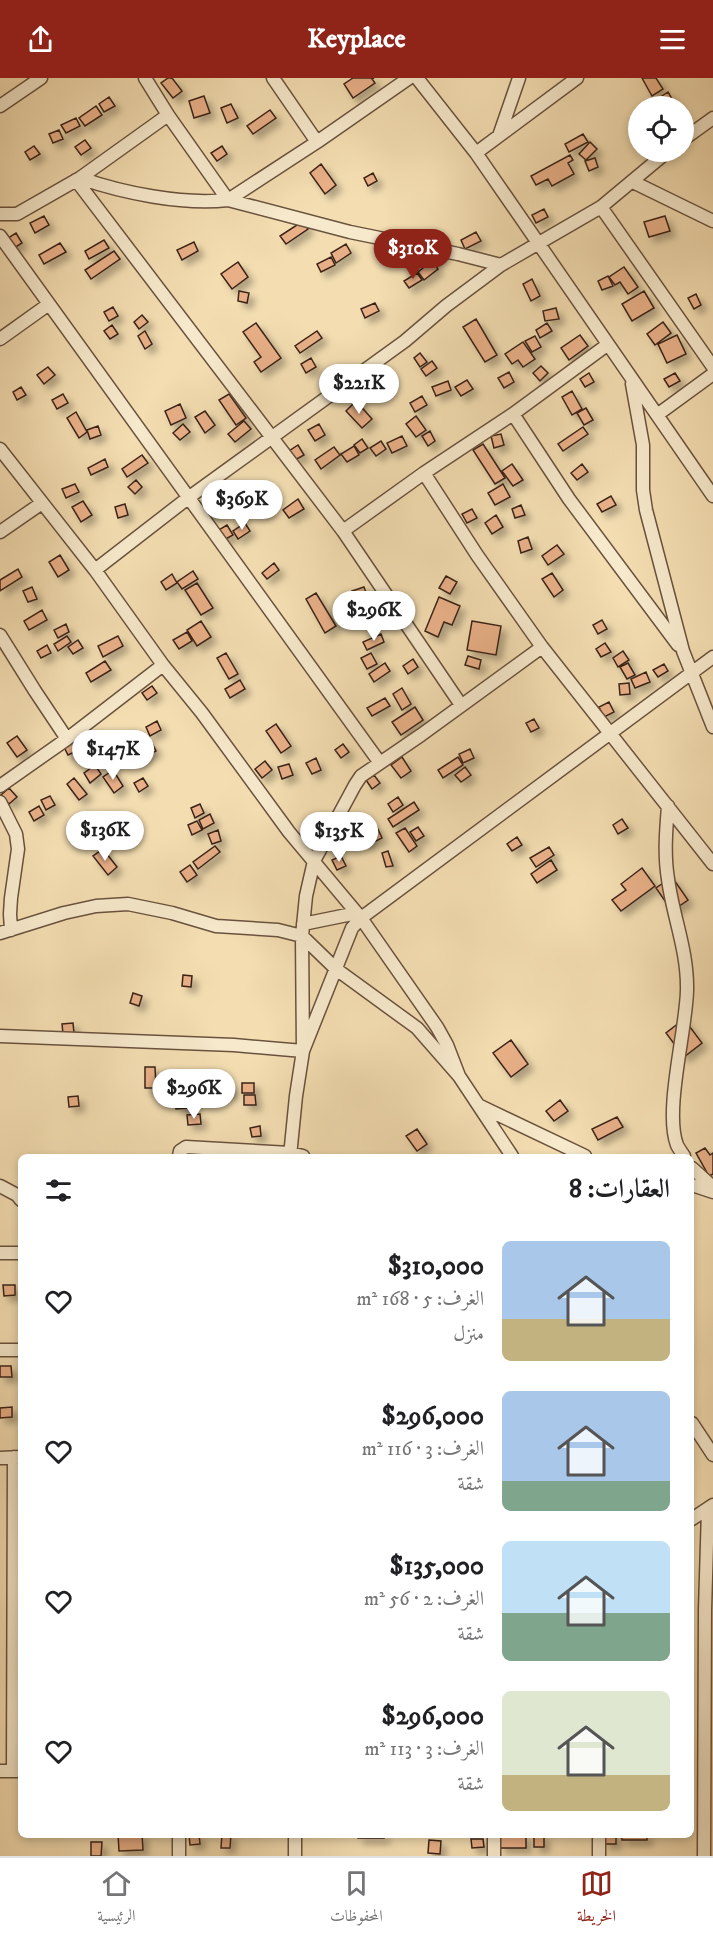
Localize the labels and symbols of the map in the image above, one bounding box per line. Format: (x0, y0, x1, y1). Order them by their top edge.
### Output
pin: $310K (371, 229, 455, 280)
pin: $221K (317, 364, 401, 415)
pin: $369K (200, 480, 284, 531)
pin: $296K (332, 591, 416, 642)
pin: $147K (71, 730, 155, 781)
pin: $136K (63, 811, 147, 862)
pin: $135K (297, 812, 381, 863)
pin: $296K (152, 1069, 236, 1120)

